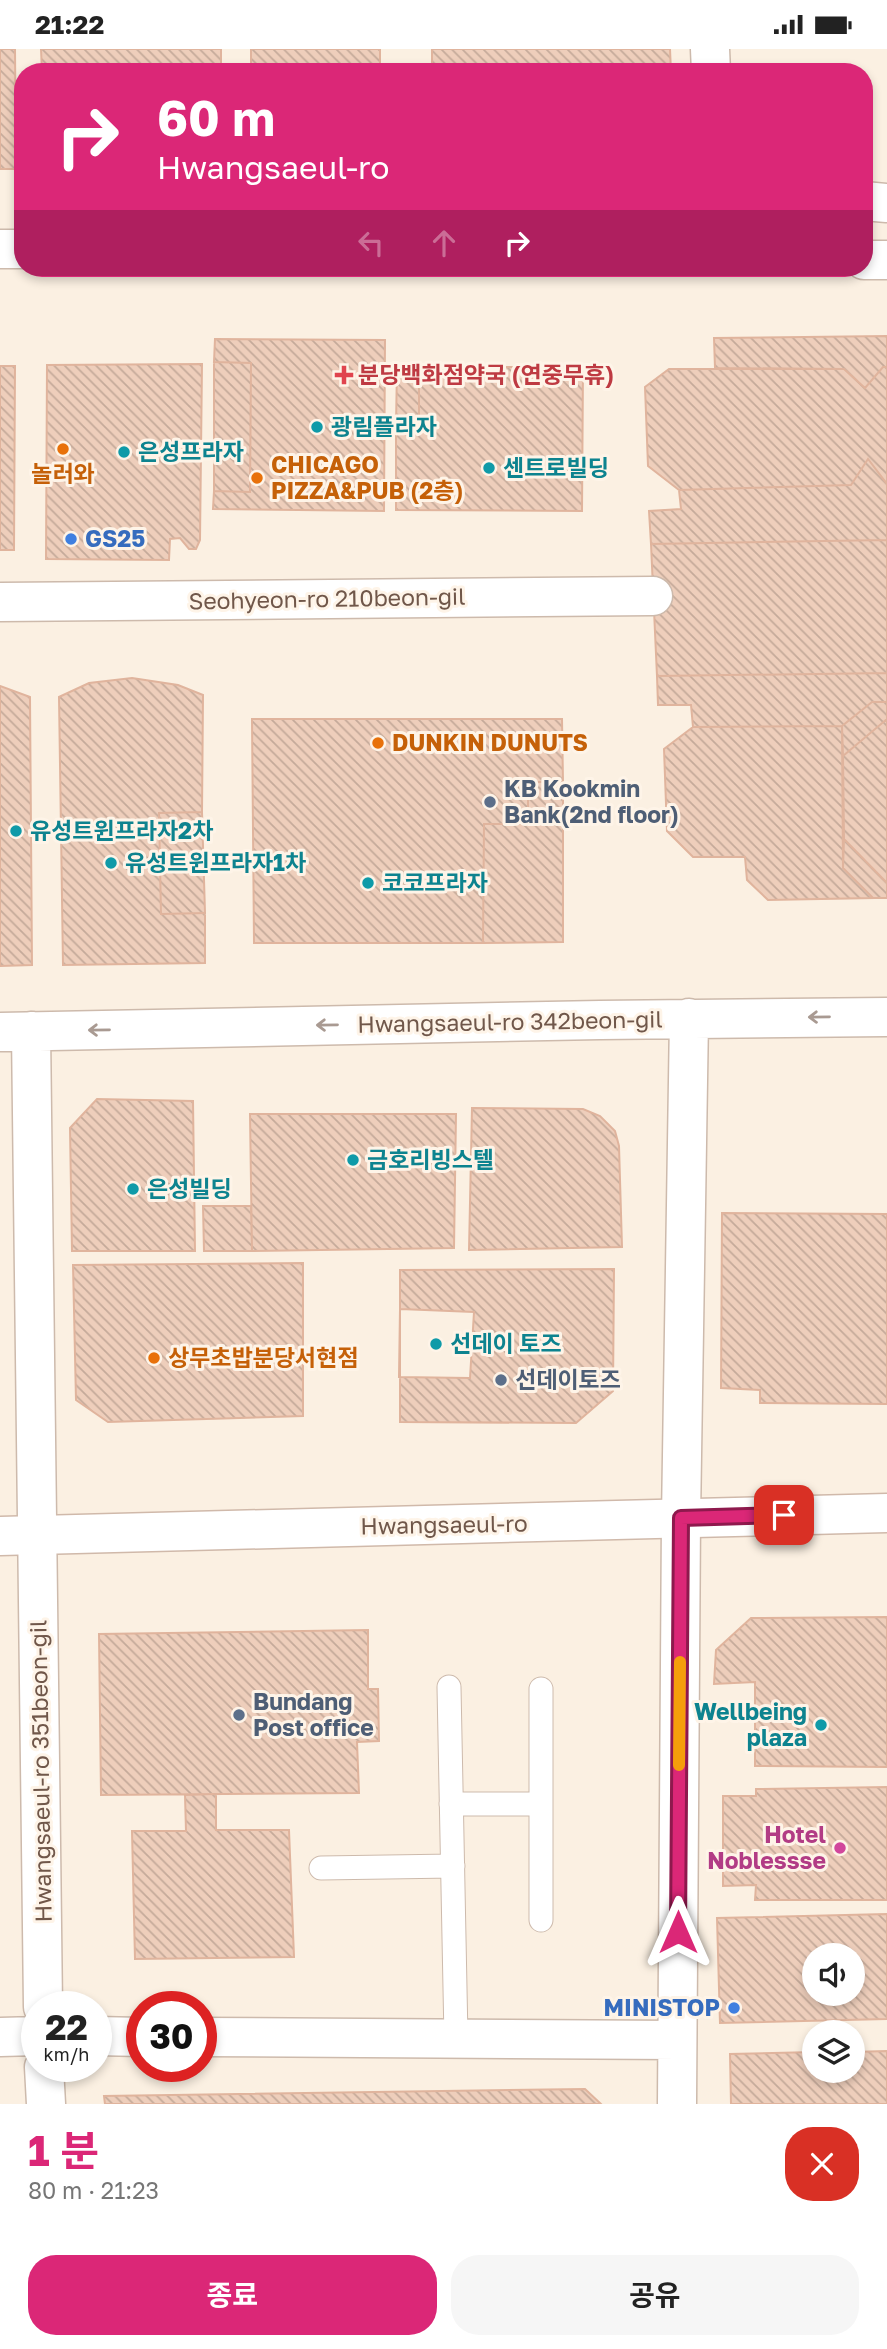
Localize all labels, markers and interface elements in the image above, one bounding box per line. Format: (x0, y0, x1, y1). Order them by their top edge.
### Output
text: 21:22 (35, 9, 104, 40)
text: 60 m (157, 88, 275, 147)
icon: right (42, 91, 133, 182)
text: Hwangsaeul-ro (157, 148, 389, 186)
icon: left (352, 224, 390, 262)
icon: ahead (425, 224, 463, 262)
icon: right (498, 224, 536, 262)
place label: 분당백화점약국 (연중무휴) (358, 360, 614, 388)
marker: 분당백화점약국 (연중무휴) (336, 367, 352, 383)
place label: 광림플라자 (331, 412, 437, 440)
marker: 광림플라자 (309, 419, 325, 435)
place label: 은성프라자 (138, 437, 244, 465)
marker: 놀러와 (55, 441, 71, 457)
marker: 은성프라자 (116, 444, 132, 460)
place label: CHICAGO PIZZA&PUB (2층) (271, 450, 463, 504)
place label: 센트로빌딩 (503, 453, 609, 481)
place label: 놀러와 (31, 459, 95, 487)
marker: 센트로빌딩 (481, 460, 497, 476)
marker: CHICAGO PIZZA&PUB (2층) (249, 470, 265, 486)
place label: GS25 (85, 524, 145, 552)
marker: GS25 (63, 531, 79, 547)
street label: Seohyeon-ro 210beon-gil (188, 582, 466, 614)
place label: DUNKIN DUNUTS (392, 728, 588, 756)
marker: DUNKIN DUNUTS (370, 735, 386, 751)
place label: KB Kookmin Bank(2nd floor) (504, 774, 679, 828)
marker: KB Kookmin Bank(2nd floor) (482, 794, 498, 810)
place label: 유성트윈프라자2차 (30, 816, 213, 844)
marker: 유성트윈프라자2차 (8, 823, 24, 839)
place label: 유성트윈프라자1차 (125, 848, 306, 876)
marker: 유성트윈프라자1차 (103, 855, 119, 871)
place label: 코코프라자 (382, 868, 488, 896)
marker: 코코프라자 (360, 875, 376, 891)
street label: Hwangsaeul-ro 342beon-gil (357, 1004, 663, 1038)
one-way arrow (808, 1010, 831, 1024)
one-way arrow (316, 1019, 339, 1032)
one-way arrow (88, 1023, 111, 1037)
place label: 금호리빙스텔 (367, 1145, 494, 1173)
marker: 금호리빙스텔 (345, 1152, 361, 1168)
place label: 은성빌딩 (147, 1174, 232, 1202)
marker: 은성빌딩 (125, 1181, 141, 1197)
place label: 선데이 토즈 (450, 1329, 562, 1357)
marker: 선데이 토즈 (428, 1336, 444, 1352)
place label: 상무초밥분당서현점 (168, 1343, 358, 1371)
marker: 상무초밥분당서현점 (146, 1350, 162, 1366)
place label: 선데이토즈 (515, 1365, 621, 1393)
marker: 선데이토즈 (493, 1372, 509, 1388)
pin (754, 1485, 814, 1545)
icon: arrive (765, 1496, 803, 1534)
street label: Hwangsaeul-ro (360, 1509, 528, 1539)
street label: Hwangsaeul-ro 351beon-gil (23, 1619, 57, 1923)
place label: Bundang Post office (253, 1687, 374, 1741)
place label: Wellbeing plaza (694, 1697, 807, 1751)
marker: Bundang Post office (231, 1707, 247, 1723)
marker: Wellbeing plaza (813, 1717, 829, 1733)
place label: Hotel Noblessse (707, 1820, 826, 1874)
marker: Hotel Noblessse (832, 1840, 848, 1856)
position arrow (641, 1895, 715, 1969)
map controls (802, 1943, 865, 2083)
button: sound (802, 1943, 865, 2006)
speed limit sign: 30 (126, 1991, 217, 2082)
place label: MINISTOP (604, 1993, 720, 2021)
marker: MINISTOP (726, 2000, 742, 2016)
text: 22 (45, 2006, 88, 2048)
button: layers (802, 2020, 865, 2083)
text: km/h (44, 2043, 89, 2065)
text: 1 분 (28, 2125, 99, 2175)
button: close (785, 2127, 859, 2201)
text: 80 m · 21:23 (28, 2176, 159, 2204)
button: 종료 (28, 2255, 437, 2335)
button: 공유 (451, 2255, 859, 2335)

